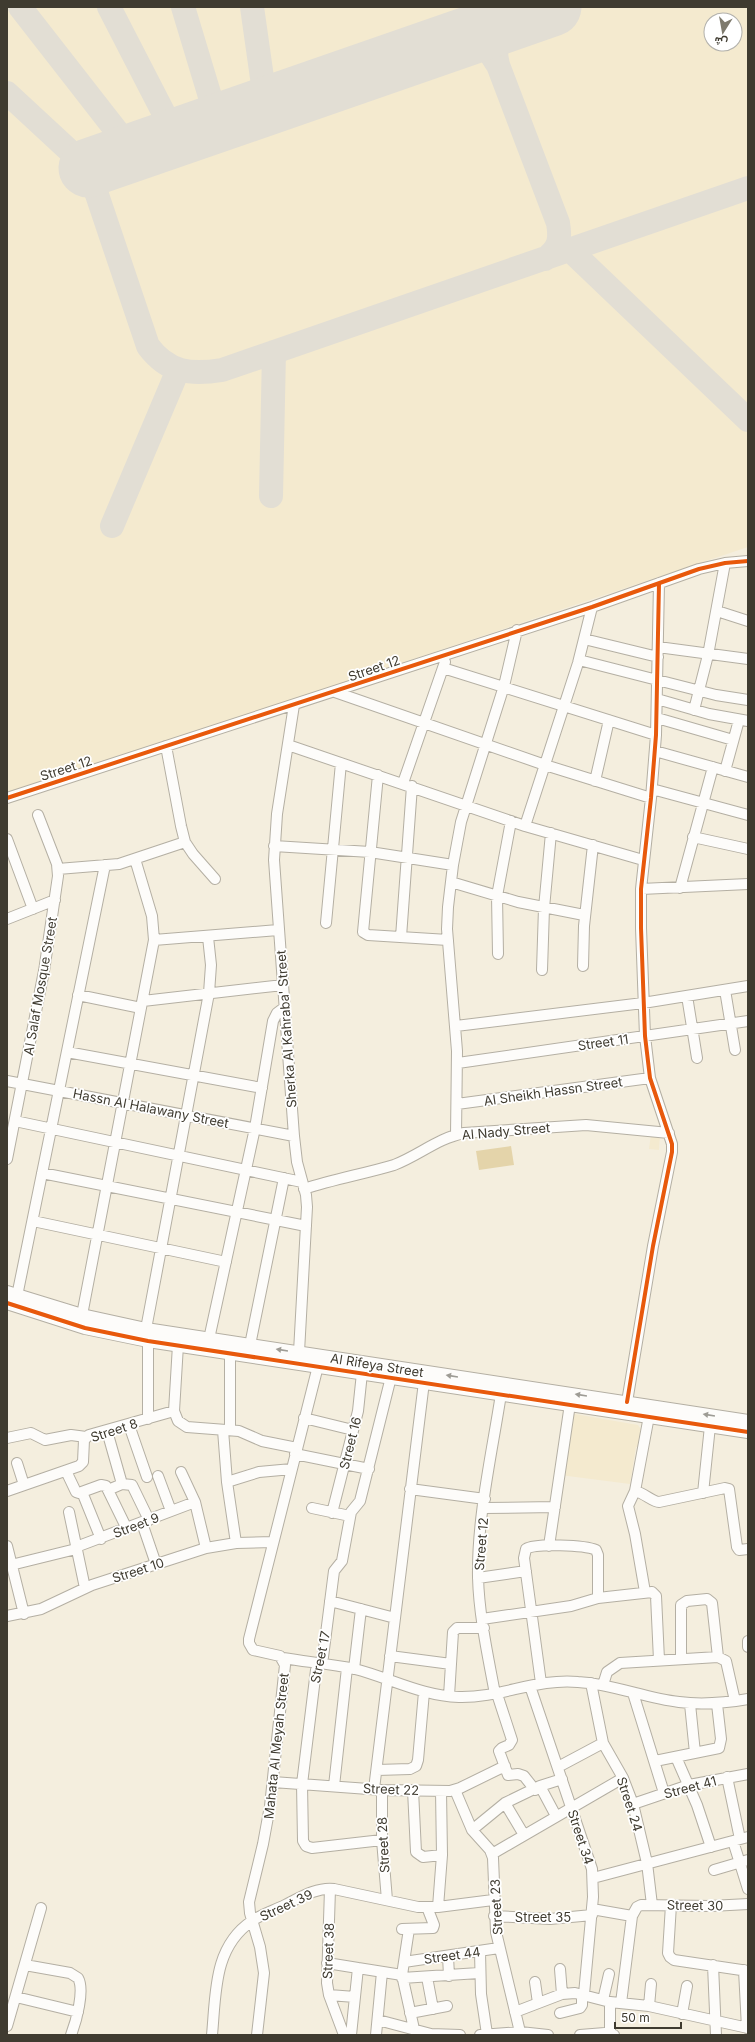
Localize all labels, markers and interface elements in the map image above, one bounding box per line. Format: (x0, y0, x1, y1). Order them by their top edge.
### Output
north arrow (703, 12, 743, 52)
text: ش (713, 34, 729, 50)
street label: Street 12 (346, 652, 402, 684)
street label: Street 12 (38, 752, 94, 784)
street label: Al Salaf Mosque Street (20, 916, 60, 1056)
street label: Sherka Al Kahraba' Street (273, 950, 299, 1108)
street label: Street 11 (577, 1031, 629, 1053)
street label: Al Sheikh Hassn Street (483, 1073, 623, 1109)
street label: Hassn Al Halawany Street (72, 1085, 230, 1131)
street label: Al Nady Street (461, 1119, 551, 1143)
one-way arrow (276, 1347, 289, 1353)
street label: Al Rifeya Street (329, 1350, 425, 1380)
one-way arrow (446, 1373, 459, 1379)
one-way arrow (575, 1392, 587, 1398)
one-way arrow (703, 1412, 716, 1418)
street label: Street 8 (89, 1415, 139, 1445)
street label: Street 16 (336, 1415, 364, 1471)
street label: Street 9 (111, 1509, 161, 1541)
street label: Street 12 (471, 1517, 491, 1571)
street label: Street 10 (110, 1554, 166, 1586)
street label: Street 17 (307, 1629, 333, 1685)
street label: Mahata Al Meyah Street (260, 1672, 292, 1820)
street label: Street 41 (662, 1772, 718, 1802)
street label: Street 24 (614, 1775, 646, 1833)
street label: Street 22 (363, 1780, 419, 1798)
street label: Street 34 (565, 1808, 597, 1866)
street label: Street 28 (374, 1816, 392, 1874)
street label: Street 23 (487, 1878, 505, 1936)
street label: Street 39 (257, 1886, 315, 1924)
street label: Street 30 (667, 1897, 723, 1913)
street label: Street 35 (515, 1909, 571, 1925)
street label: Street 38 (319, 1923, 337, 1979)
street label: Street 44 (423, 1943, 481, 1967)
scale bar (615, 2004, 681, 2030)
text: 50 m (621, 2010, 650, 2025)

